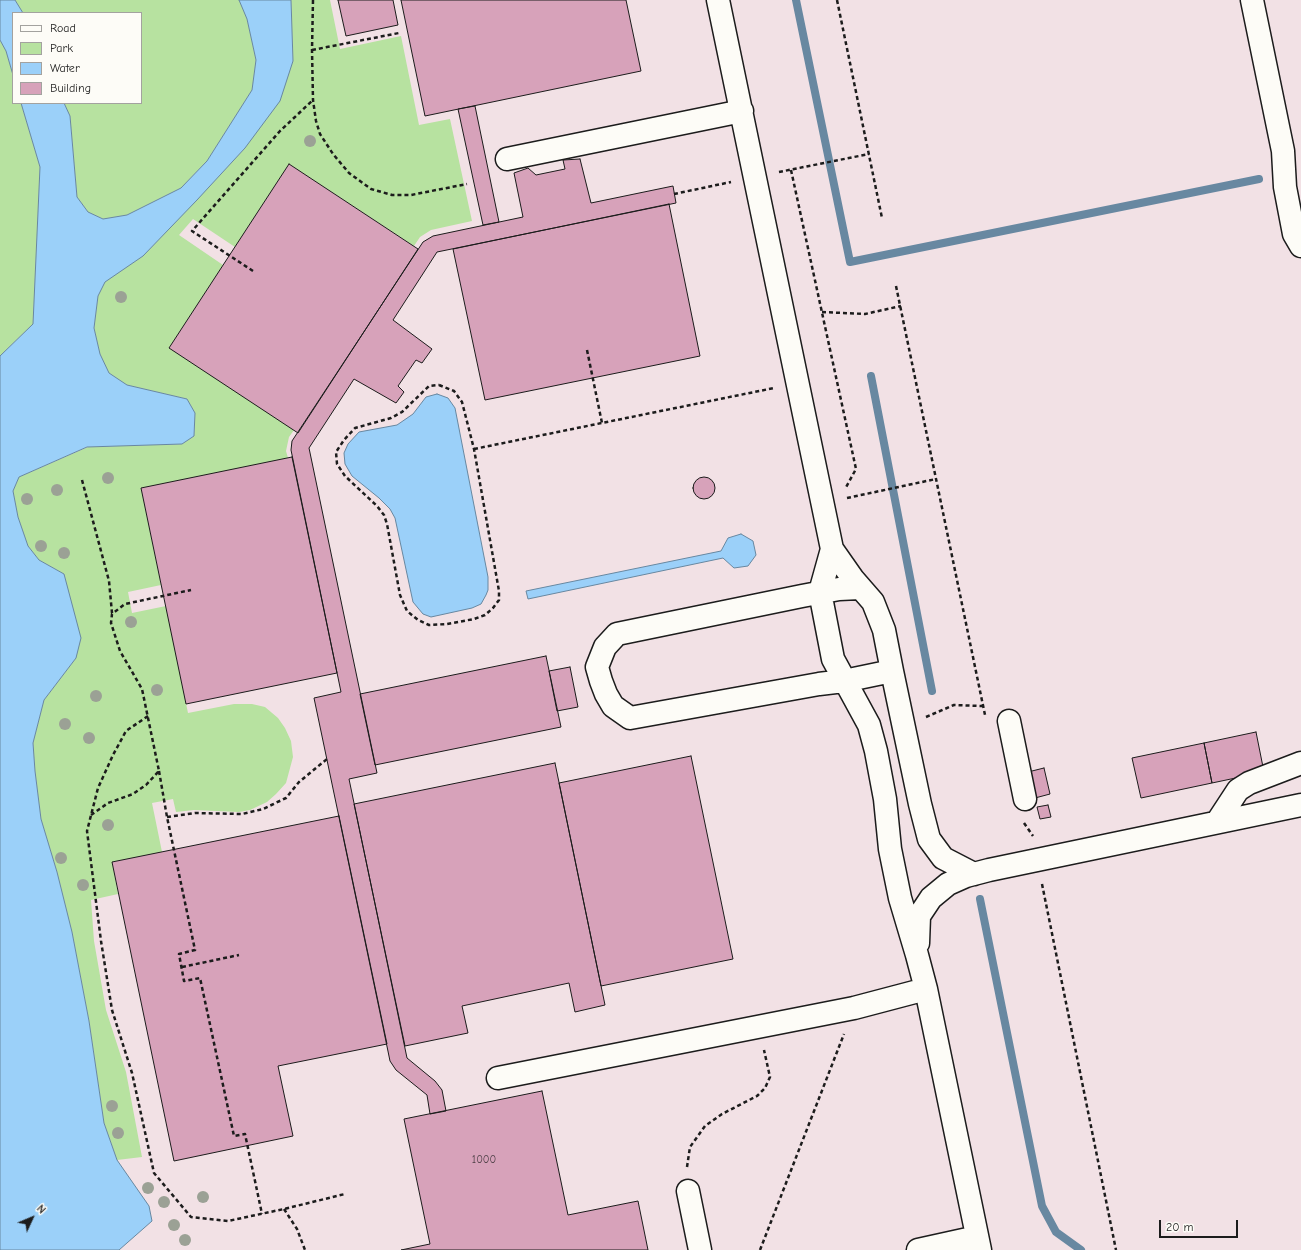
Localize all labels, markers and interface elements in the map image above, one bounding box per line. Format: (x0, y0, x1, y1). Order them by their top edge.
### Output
legend (12, 12, 142, 104)
text: Road (50, 21, 76, 35)
text: Park (50, 41, 73, 55)
text: Water (50, 61, 80, 75)
text: Building (50, 81, 91, 95)
house number: 1000 (472, 1153, 496, 1167)
north arrow (12, 1198, 52, 1238)
text: N (34, 1202, 48, 1216)
scale bar (1161, 1212, 1240, 1238)
text: 20 m (1166, 1220, 1194, 1234)

